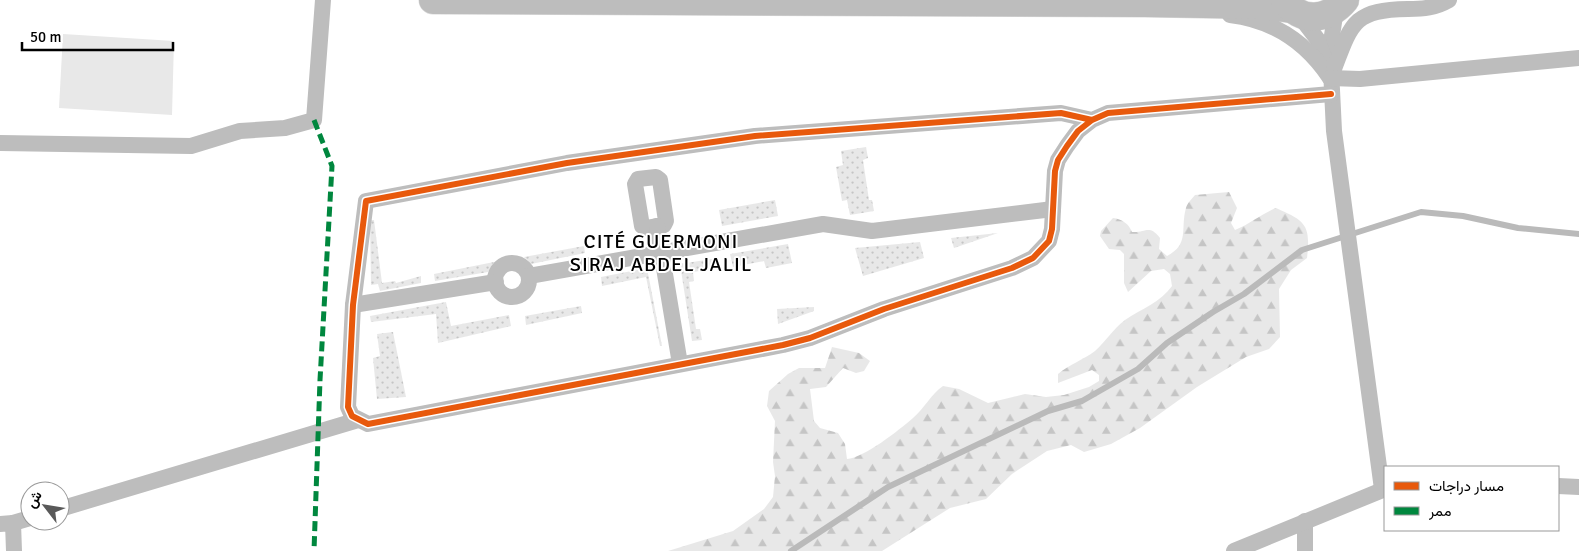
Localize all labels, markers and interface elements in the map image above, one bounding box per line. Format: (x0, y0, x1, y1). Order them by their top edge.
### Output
scale bar (22, 20, 174, 52)
text: 50 m (30, 28, 61, 46)
district label: CITÉ GUERMONI SIRAJ ABDEL JALIL (570, 229, 752, 277)
legend (1384, 466, 1559, 531)
text: مسار دراجات (1429, 477, 1504, 495)
north arrow (20, 481, 70, 531)
text: ش (23, 488, 46, 511)
text: ممر (1428, 502, 1451, 520)

